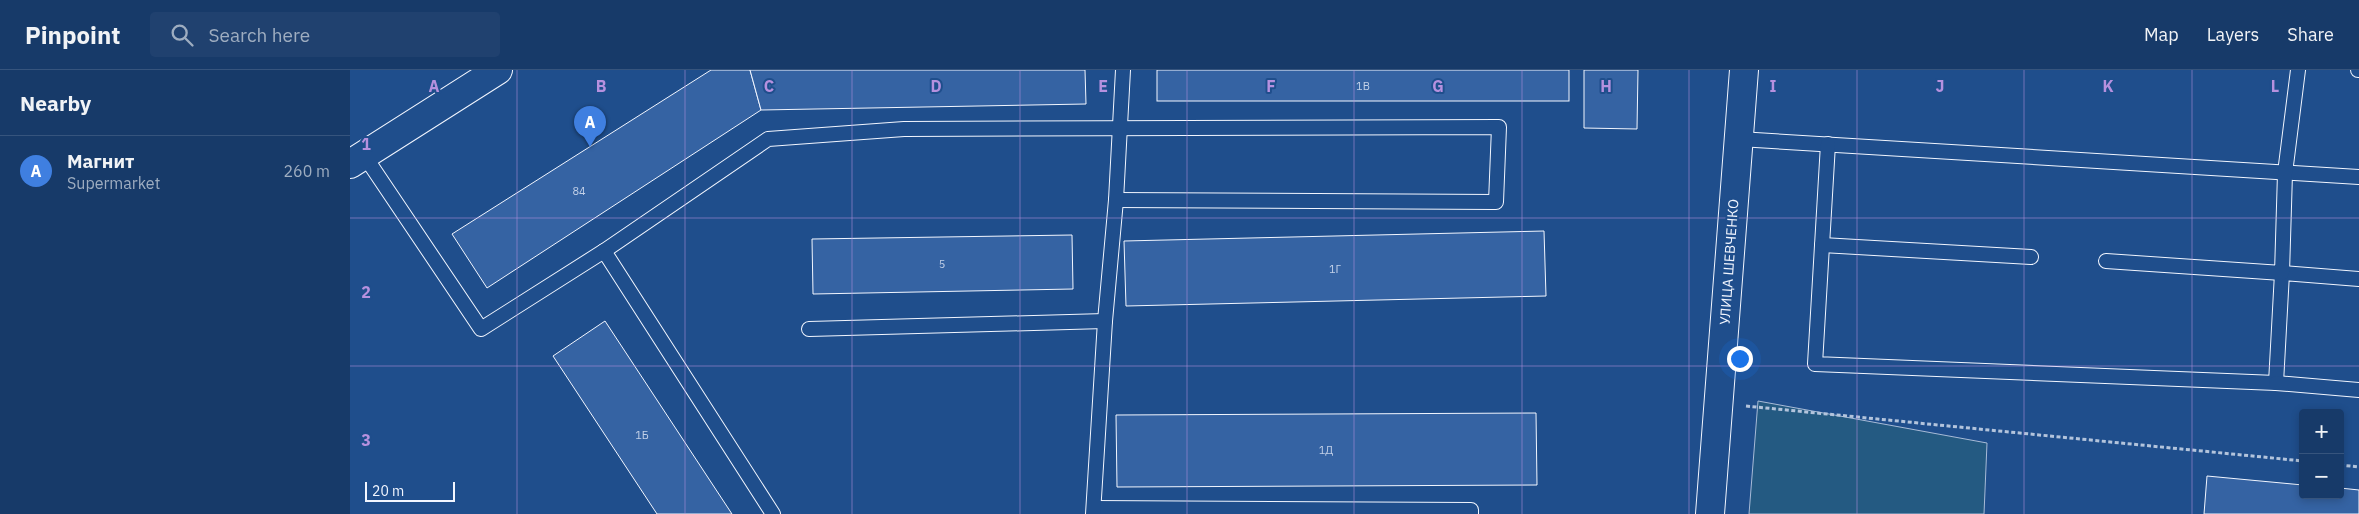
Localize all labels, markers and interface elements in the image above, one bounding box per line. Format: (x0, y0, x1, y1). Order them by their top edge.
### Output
search box (150, 12, 500, 57)
text: Pinpoint (25, 19, 120, 51)
icon: search (168, 21, 196, 49)
text: Search here (208, 23, 310, 47)
text: Map (2144, 23, 2179, 46)
text: Layers (2207, 23, 2259, 46)
text: Share (2287, 23, 2334, 46)
text: A (429, 76, 440, 96)
text: B (596, 76, 607, 96)
text: C (764, 76, 774, 96)
text: D (930, 76, 942, 96)
text: E (1098, 76, 1108, 96)
text: F (1266, 76, 1276, 96)
text: G (1432, 76, 1444, 96)
text: H (1600, 76, 1612, 96)
text: I (1770, 76, 1777, 96)
text: J (1936, 76, 1944, 96)
text: K (2102, 76, 2114, 96)
text: L (2271, 76, 2279, 96)
house number: 1В (1356, 79, 1370, 93)
text: Nearby (20, 89, 91, 117)
pin: A (574, 106, 606, 147)
text: 1 (361, 134, 371, 154)
text: Магнит (67, 149, 134, 173)
text: A (31, 161, 41, 181)
text: 260 m (283, 161, 330, 181)
text: Supermarket (67, 173, 160, 193)
house number: 84 (572, 184, 586, 198)
street label: УЛИЦА ШЕВЧЕНКО (1716, 198, 1742, 326)
house number: 5 (939, 257, 945, 271)
house number: 1Г (1329, 262, 1342, 276)
text: 2 (361, 282, 371, 302)
your location (1727, 346, 1753, 372)
map controls (2299, 409, 2344, 499)
button: + (2299, 409, 2344, 454)
house number: 1Б (635, 428, 649, 442)
text: 3 (361, 430, 371, 450)
house number: 1Д (1319, 443, 1333, 457)
button: − (2299, 454, 2344, 499)
scale bar (365, 479, 455, 502)
text: 20 m (372, 482, 404, 500)

